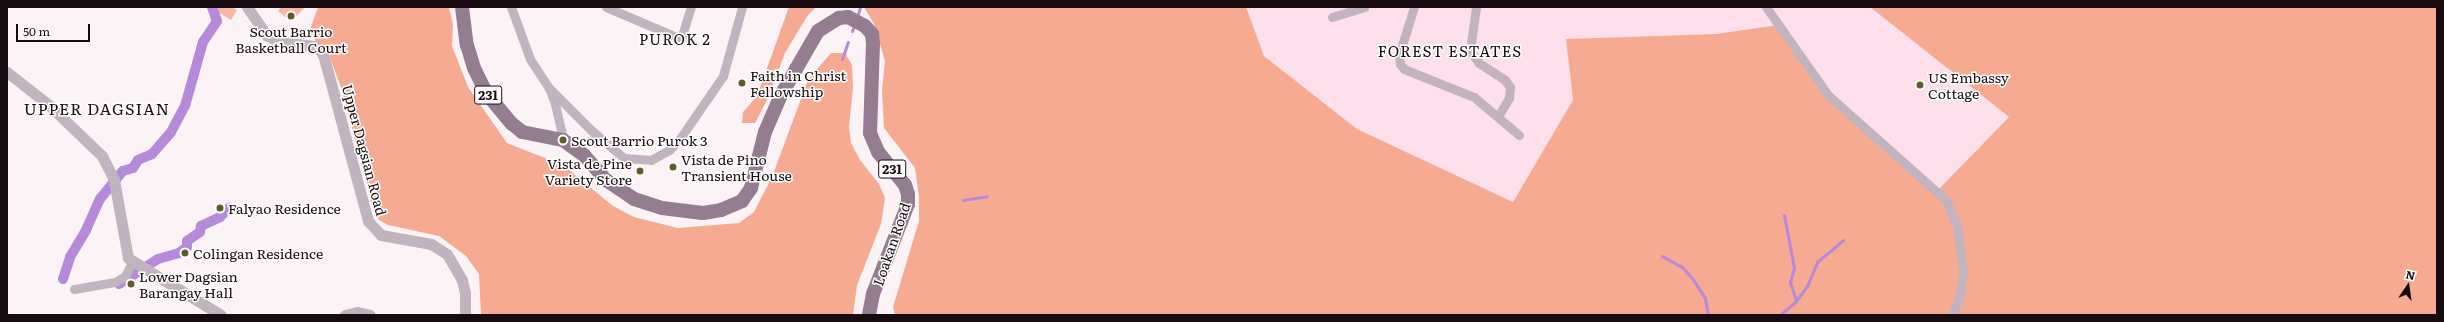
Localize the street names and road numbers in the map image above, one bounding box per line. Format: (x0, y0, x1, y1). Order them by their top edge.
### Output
street label: Upper Dagsian Road (339, 83, 391, 217)
road number: 231 (474, 84, 502, 106)
road number: 231 (878, 158, 906, 180)
street label: Loakan Road (869, 200, 913, 288)

